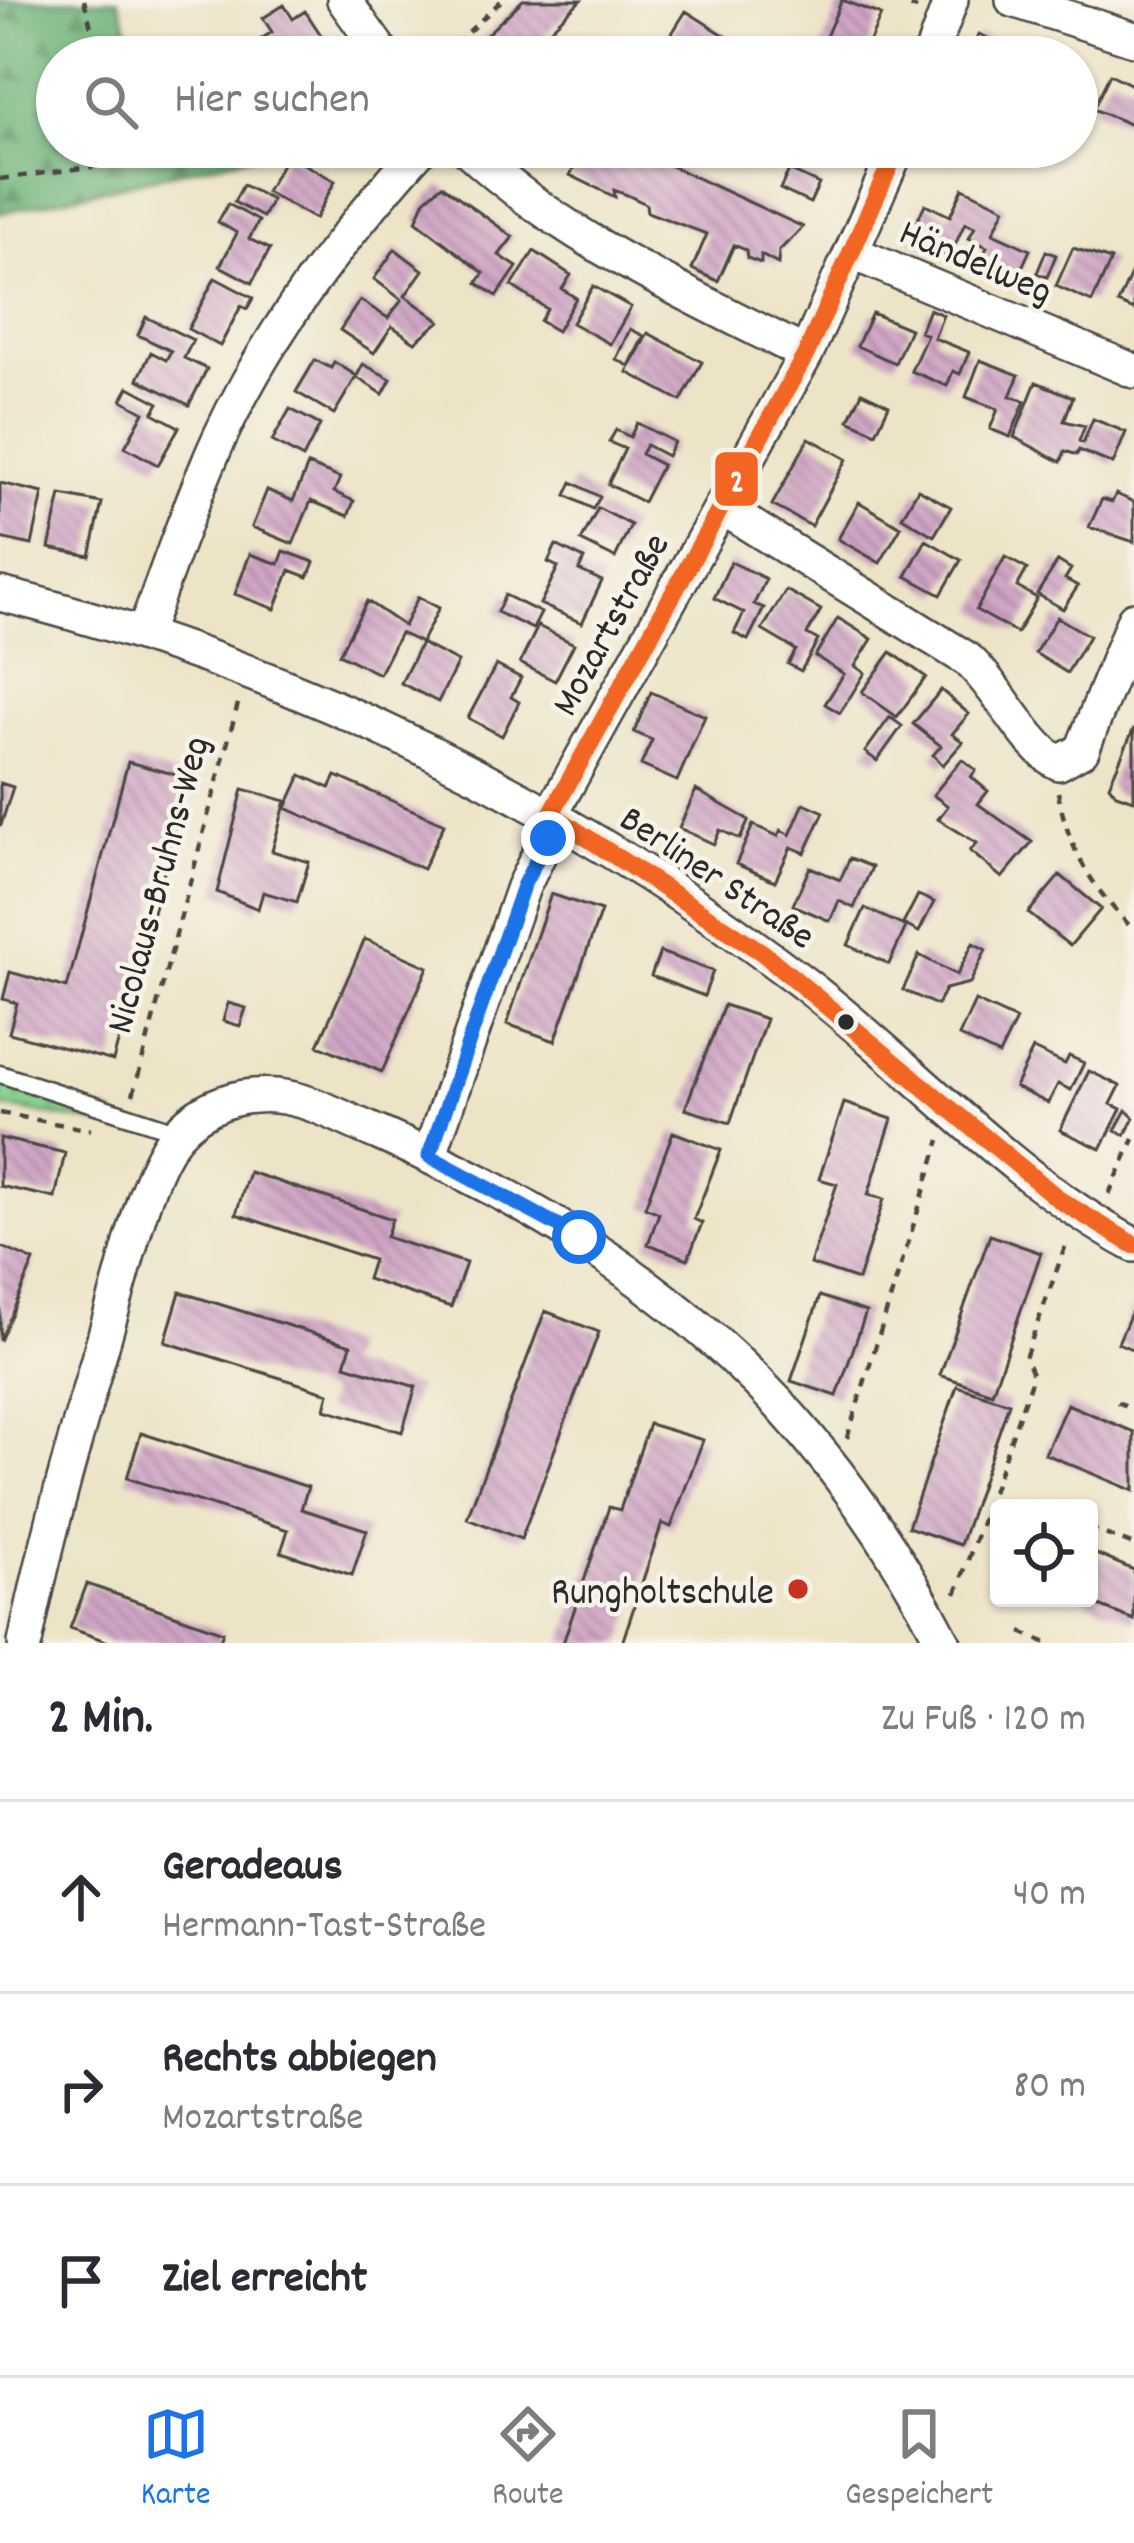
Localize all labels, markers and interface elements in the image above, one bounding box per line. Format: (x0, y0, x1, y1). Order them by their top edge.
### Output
search box (36, 36, 1098, 168)
icon: search (78, 69, 144, 135)
text: Hier suchen (174, 70, 370, 134)
street label: Händelweg (889, 208, 1060, 322)
line badge: 2 (713, 450, 760, 508)
text: 2 (730, 461, 744, 508)
street label: Mozartstraße (541, 525, 687, 728)
street label: Nicolaus-Bruhns-Weg (95, 731, 227, 1040)
street label: Berliner Straße (607, 795, 824, 966)
route end (521, 811, 575, 865)
unlabelled marker (835, 1011, 857, 1033)
route start (552, 1210, 606, 1264)
map controls (990, 1499, 1098, 1607)
button: locate (990, 1499, 1098, 1607)
place label: Rungholtschule (551, 1568, 774, 1623)
marker: Rungholtschule (785, 1576, 811, 1602)
text: 2 Min. (48, 1685, 153, 1757)
text: Zu Fuß · 120 m (881, 1694, 1086, 1749)
text: Geradeaus (162, 1837, 343, 1901)
icon: ahead (48, 1864, 114, 1930)
text: 40 m (1013, 1869, 1086, 1924)
text: Hermann-Tast-Straße (162, 1901, 486, 1956)
text: Rechts abbiegen (162, 2029, 437, 2093)
icon: right (48, 2056, 114, 2122)
text: 80 m (1013, 2061, 1086, 2116)
text: Mozartstraße (162, 2093, 363, 2148)
icon: arrive (48, 2248, 114, 2314)
text: Ziel erreicht (162, 2249, 367, 2313)
tab: Karte (141, 2401, 210, 2520)
tab: Route (492, 2401, 564, 2520)
tab: Gespeichert (845, 2401, 993, 2520)

